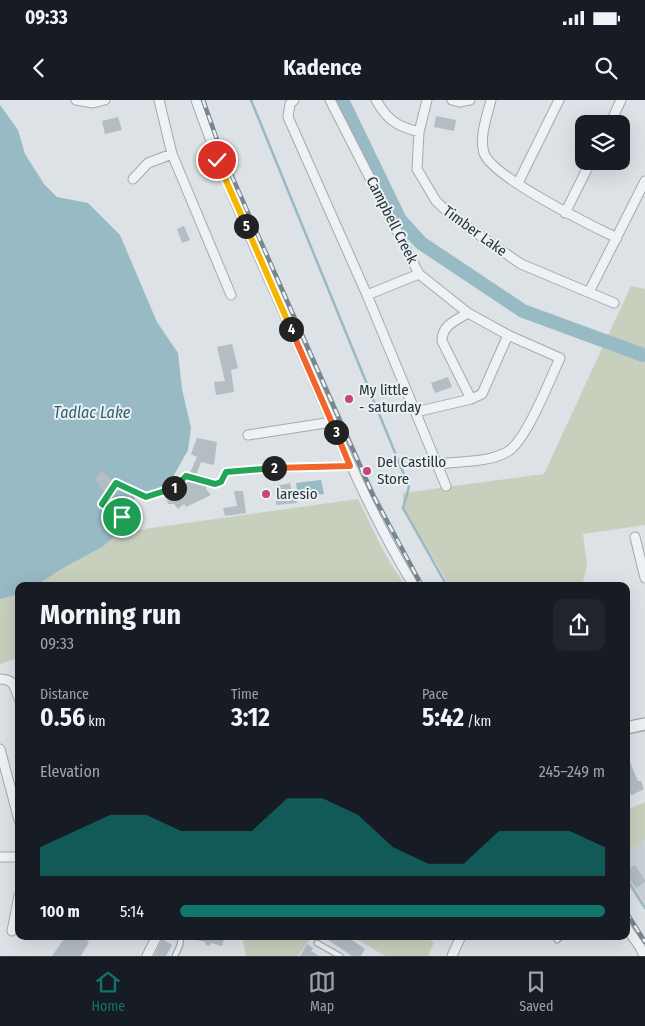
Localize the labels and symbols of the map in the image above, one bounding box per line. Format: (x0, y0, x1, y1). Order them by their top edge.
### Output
pin (196, 139, 238, 181)
street label: Campbell Creek (362, 174, 422, 266)
street label: Timber Lake (440, 202, 510, 260)
pin: 5 (234, 214, 258, 238)
pin: 4 (278, 316, 304, 342)
place label: My little - saturday (359, 381, 421, 416)
marker: My little - saturday (343, 393, 355, 405)
water label: Tadlac Lake (54, 403, 131, 422)
pin: 3 (324, 420, 348, 444)
place label: Del Castillo Store (377, 453, 446, 488)
pin: 2 (262, 456, 286, 480)
marker: Del Castillo Store (361, 465, 373, 477)
pin: 1 (162, 476, 186, 500)
place label: laresio (276, 485, 318, 503)
marker: laresio (260, 488, 272, 500)
pin (101, 496, 143, 538)

